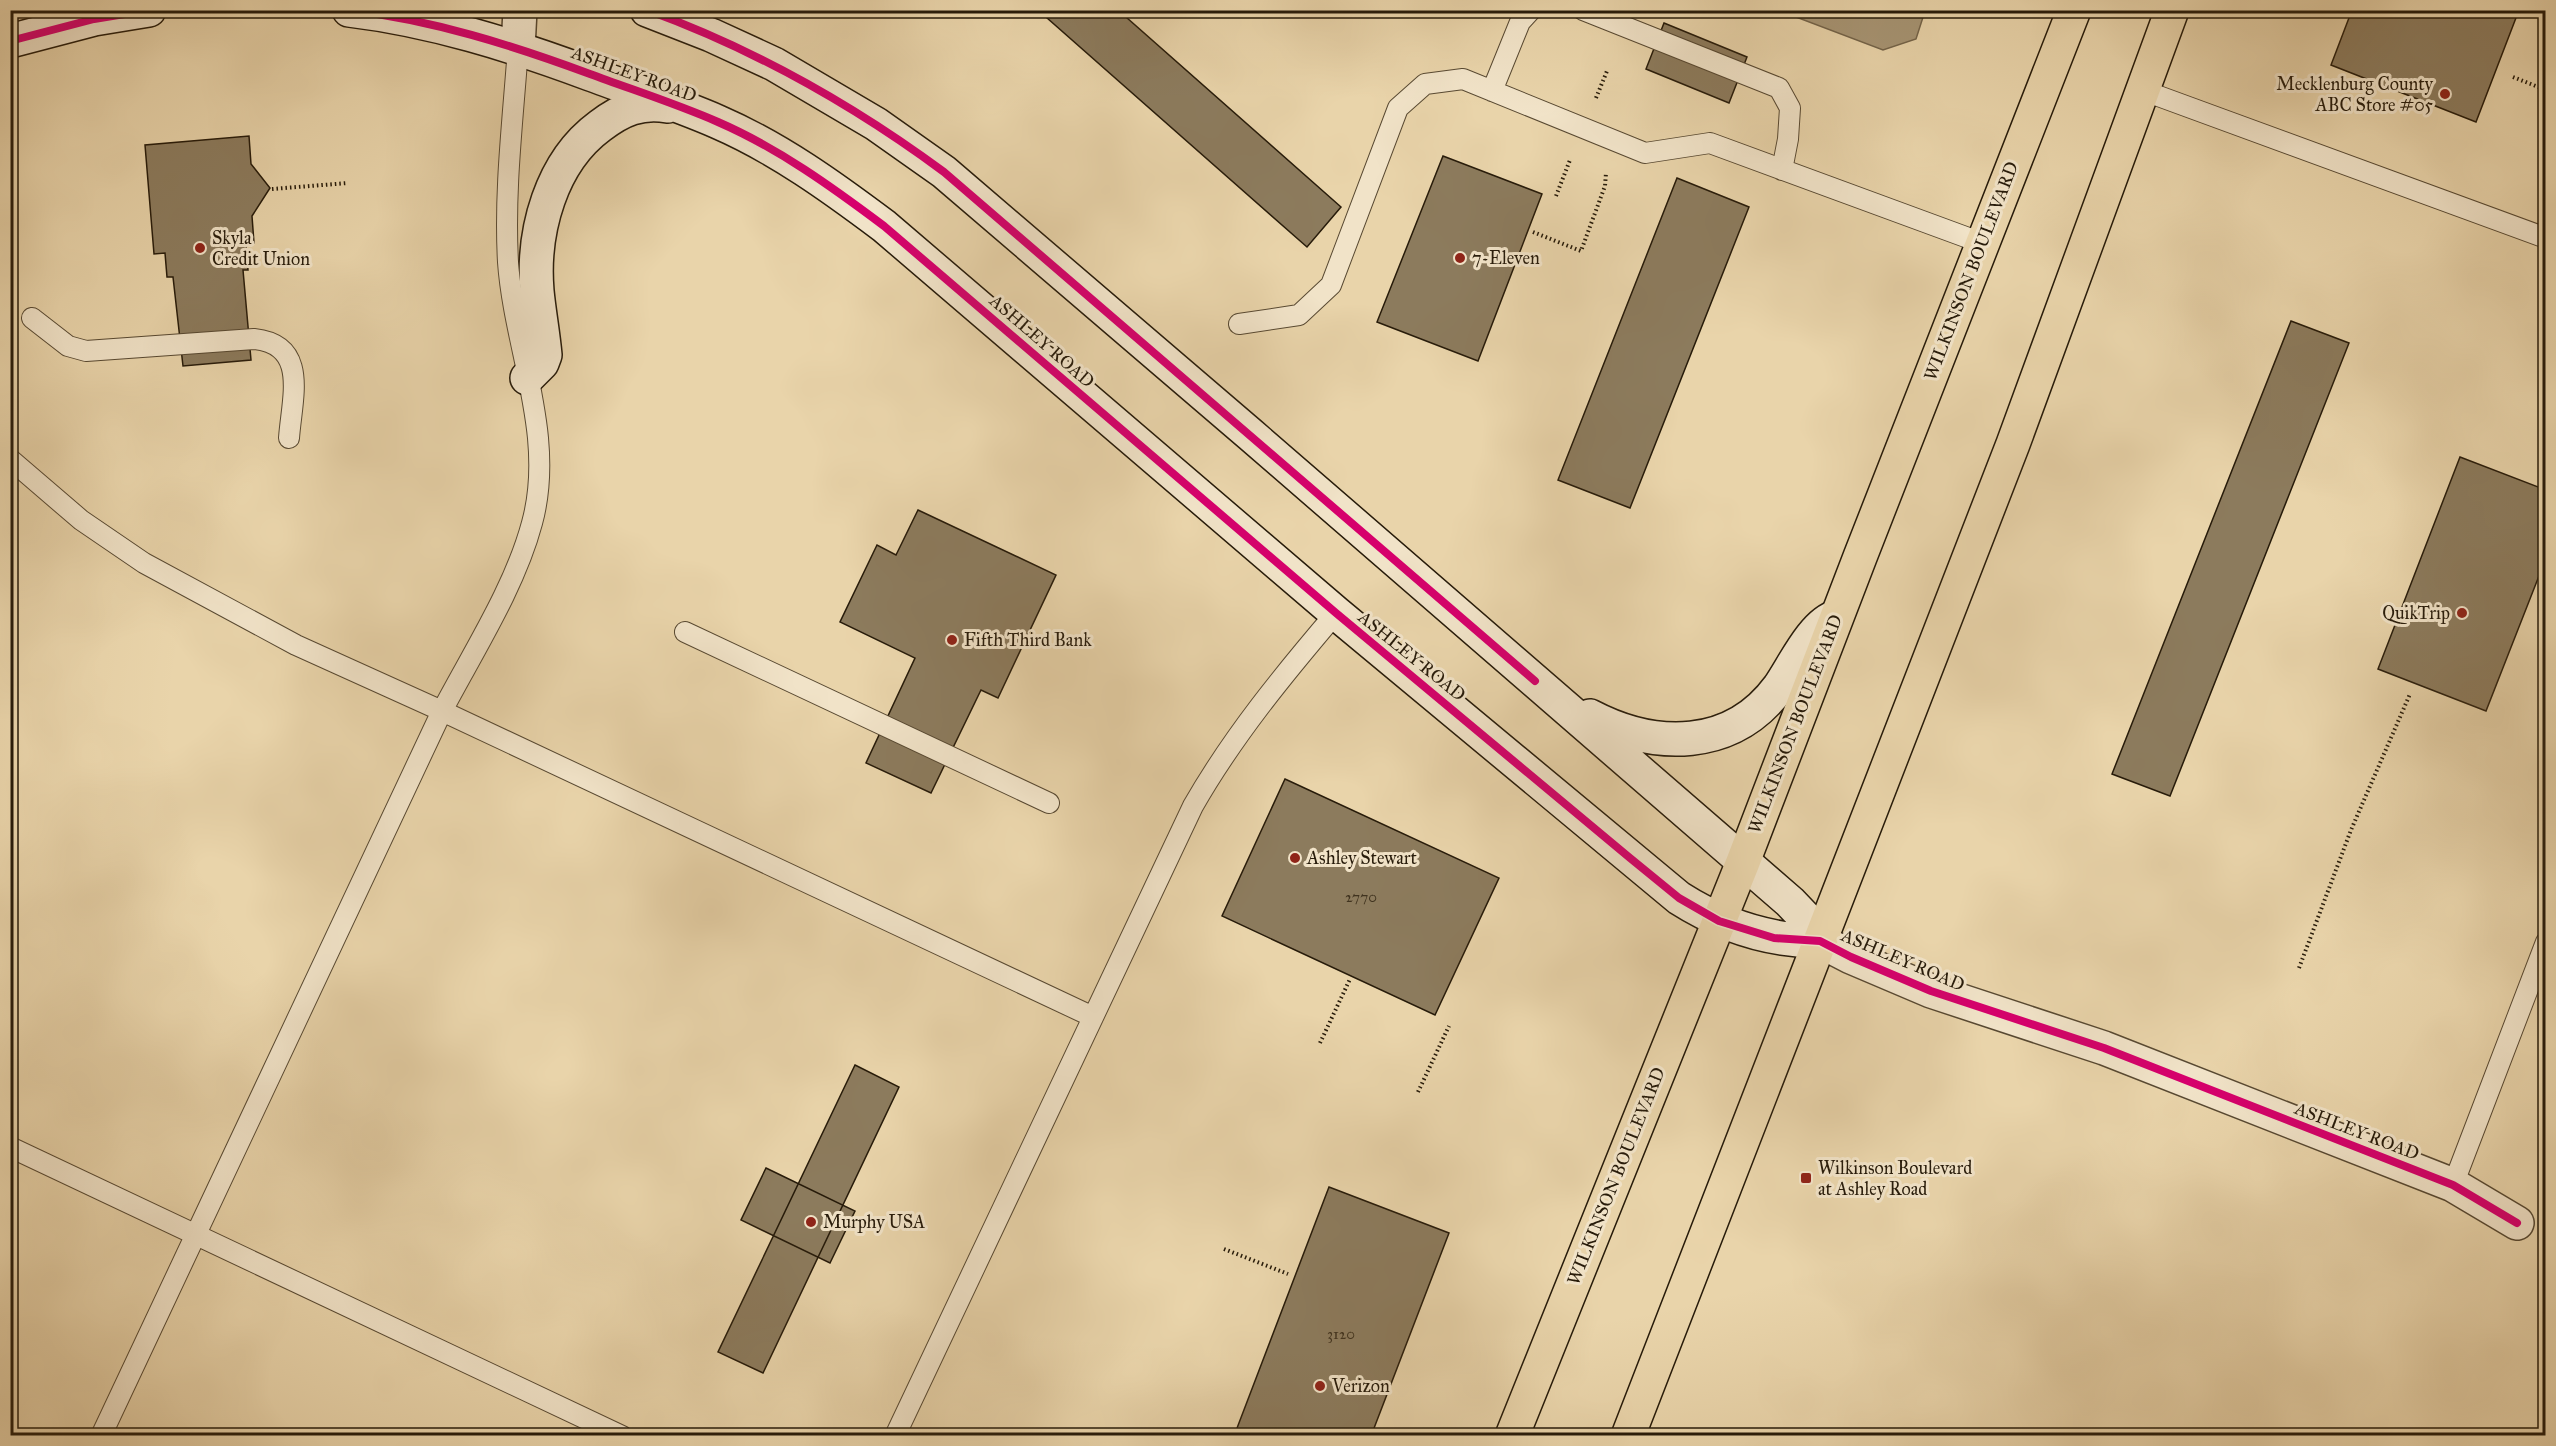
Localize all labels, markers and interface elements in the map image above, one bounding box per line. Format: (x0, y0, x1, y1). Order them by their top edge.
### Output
street label: ASHLEY ROAD (567, 41, 700, 107)
place label: Mecklenburg County ABC Store #05 (2276, 73, 2434, 116)
marker: Mecklenburg County ABC Store #05 (2438, 87, 2452, 101)
street label: WILKINSON BOULEVARD (1919, 158, 2023, 384)
place label: Skyla Credit Union (212, 227, 310, 270)
marker: Skyla Credit Union (193, 241, 207, 255)
place label: 7-Eleven (1472, 247, 1540, 269)
marker: 7-Eleven (1453, 251, 1467, 265)
street label: ASHLEY ROAD (984, 289, 1099, 392)
place label: QuikTrip (2382, 602, 2450, 624)
street label: ASHLEY ROAD (1353, 605, 1470, 706)
marker: QuikTrip (2455, 606, 2469, 620)
street label: WILKINSON BOULEVARD (1743, 611, 1847, 837)
place label: Fifth Third Bank (964, 629, 1092, 651)
marker: Fifth Third Bank (945, 633, 959, 647)
place label: Ashley Stewart (1306, 847, 1418, 869)
marker: Ashley Stewart (1288, 851, 1302, 865)
house number: 2770 (1345, 888, 1377, 906)
street label: ASHLEY ROAD (1837, 924, 1968, 996)
street label: WILKINSON BOULEVARD (1562, 1064, 1670, 1288)
street label: ASHLEY ROAD (2291, 1097, 2422, 1165)
place label: Wilkinson Boulevard at Ashley Road (1818, 1157, 1972, 1200)
marker: Wilkinson Boulevard at Ashley Road (1799, 1171, 1813, 1185)
place label: Murphy USA (823, 1211, 925, 1233)
marker: Murphy USA (804, 1215, 818, 1229)
house number: 3120 (1327, 1325, 1355, 1343)
place label: Verizon (1331, 1375, 1390, 1397)
marker: Verizon (1313, 1379, 1327, 1393)

